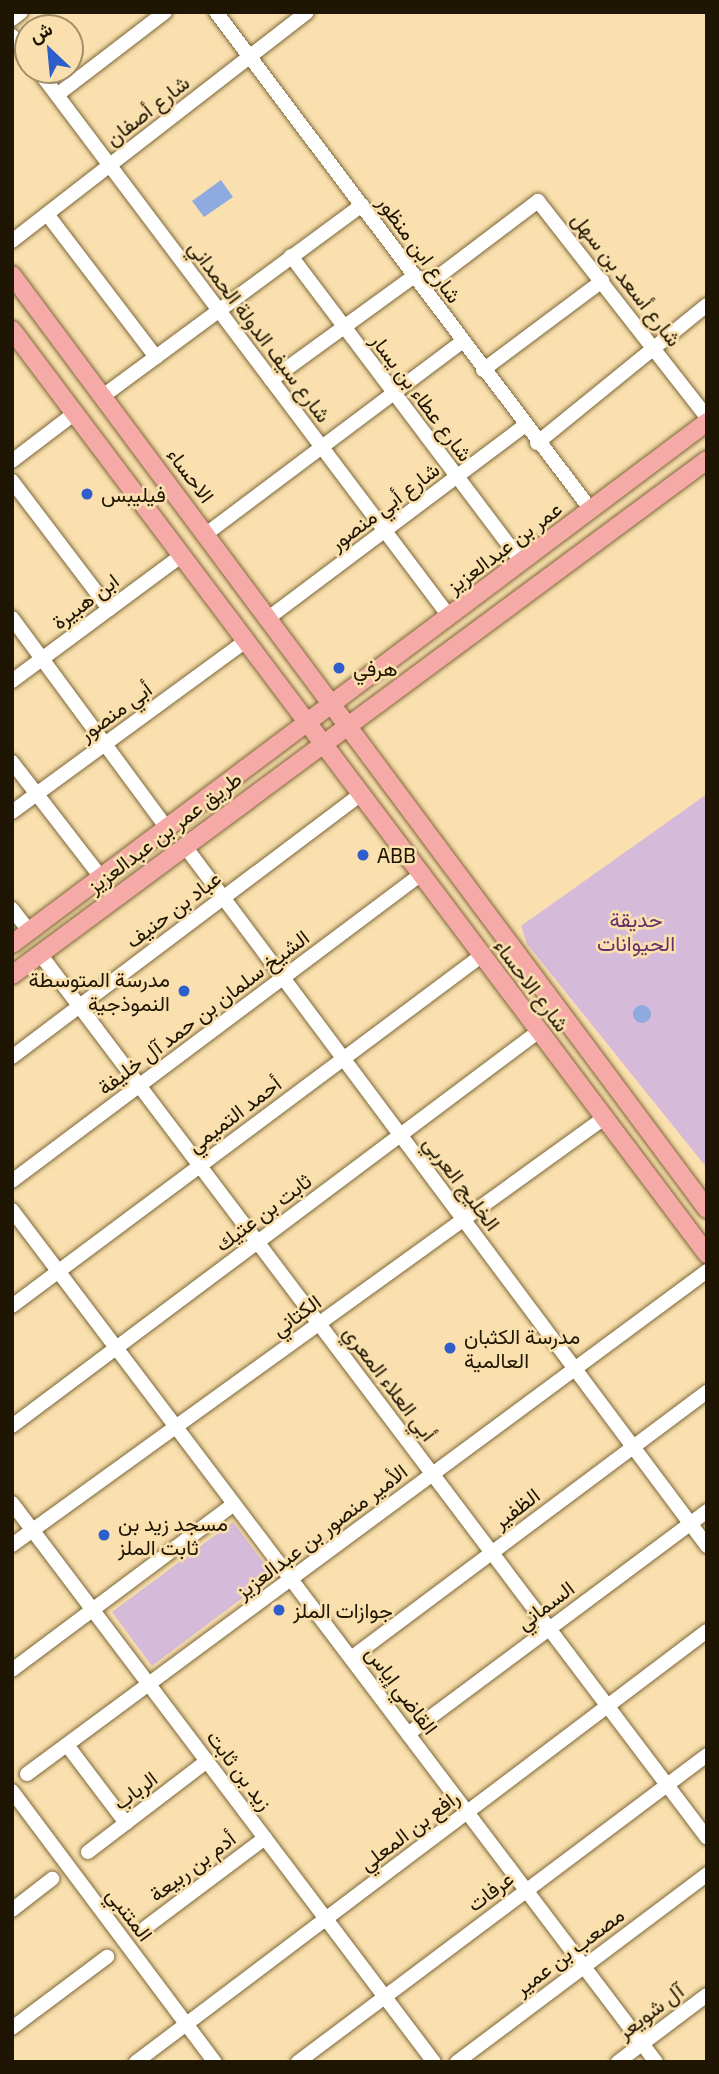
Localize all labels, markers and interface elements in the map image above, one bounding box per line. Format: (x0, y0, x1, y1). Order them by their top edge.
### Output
north arrow (14, 14, 84, 84)
text: ش (25, 16, 56, 47)
street label: شارع أصفان (100, 69, 194, 151)
street label: شارع ابن منظور (373, 190, 467, 308)
street label: شارع أسعد بن سهل (567, 207, 687, 351)
street label: شارع سيف الدولة الحمداني (183, 235, 337, 427)
street label: شارع عطاء بن يسار (366, 328, 478, 466)
street label: الاحساء (162, 442, 220, 508)
street label: شارع أبي منصور (324, 456, 444, 556)
place label: فيليبس (101, 481, 166, 507)
marker: فيليبس (79, 486, 95, 502)
street label: عمر بن عبدالعزيز (441, 496, 567, 598)
street label: ابن هبيرة (47, 568, 123, 634)
place label: هرفي (353, 655, 397, 681)
marker: هرفي (331, 660, 347, 676)
street label: أبي منصور (74, 676, 156, 746)
street label: طريق عمر بن عبدالعزيز (82, 766, 246, 898)
place label: ABB (377, 842, 416, 868)
marker: ABB (355, 847, 371, 863)
street label: عباد بن حنيف (120, 865, 226, 953)
park label: حديقة الحيوانات (597, 906, 675, 956)
street label: الشيخ سلمان بن حمد آل خليفة (92, 924, 314, 1100)
street label: شارع الاحساء (489, 934, 575, 1036)
place label: مدرسة المتوسطة النموذجية (29, 966, 170, 1016)
marker: مدرسة المتوسطة النموذجية (176, 983, 192, 999)
street label: أحمد التميمي (182, 1071, 286, 1157)
street label: الخليج العربي (418, 1131, 506, 1235)
street label: ثابت بن عتيك (210, 1168, 316, 1256)
street label: الكتاني (266, 1289, 326, 1341)
street label: أبي العلاء المعري (338, 1320, 442, 1446)
place label: مدرسة الكثبان العالمية (464, 1323, 580, 1373)
marker: مدرسة الكثبان العالمية (442, 1340, 458, 1356)
street label: الأمير منصور بن عبدالعزيز (230, 1458, 412, 1604)
street label: الظفير (488, 1482, 544, 1534)
place label: مسجد زيد بن ثابت الملز (118, 1510, 228, 1560)
marker: مسجد زيد بن ثابت الملز (96, 1527, 112, 1543)
street label: السماني (511, 1575, 579, 1635)
place label: جوازات الملز (293, 1597, 393, 1623)
marker: جوازات الملز (271, 1602, 287, 1618)
street label: القاضي إياس (361, 1641, 443, 1739)
street label: زيد بن ثابت (202, 1725, 278, 1815)
street label: الرباب (108, 1765, 162, 1815)
street label: رافع بن المعلي (354, 1784, 464, 1876)
street label: أدم بن ربيعة (144, 1825, 240, 1907)
street label: عرفات (462, 1866, 518, 1916)
street label: المتنبي (102, 1882, 158, 1946)
street label: مصعب بن عمير (509, 1902, 629, 2000)
street label: آل شويعر (612, 1978, 688, 2044)

